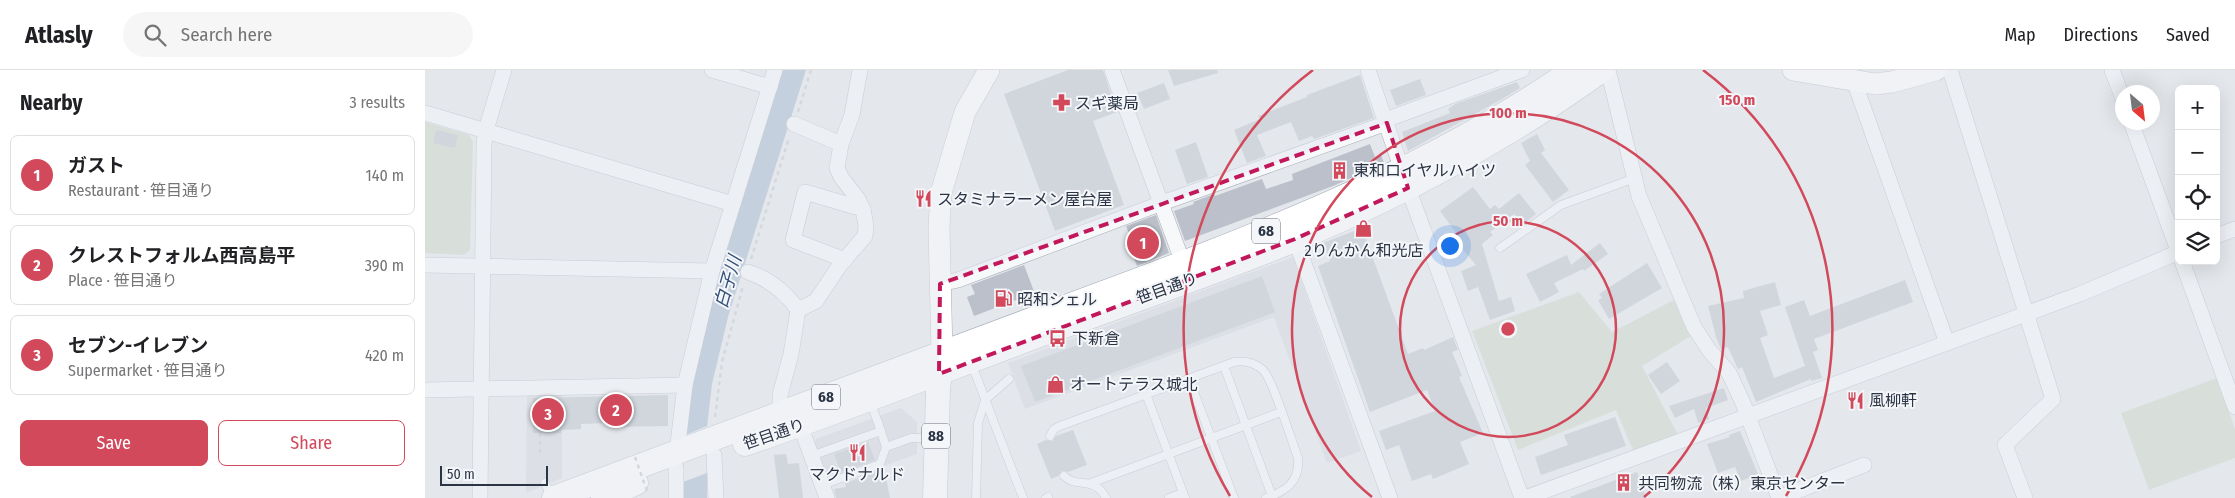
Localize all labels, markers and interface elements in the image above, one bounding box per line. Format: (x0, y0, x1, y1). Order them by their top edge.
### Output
search box (123, 12, 473, 57)
text: Atlasly (25, 21, 93, 49)
icon: search (141, 21, 169, 49)
text: Search here (181, 23, 272, 46)
text: Map (2004, 24, 2036, 46)
text: Directions (2064, 24, 2138, 46)
text: Saved (2166, 24, 2210, 46)
north arrow (2115, 85, 2160, 130)
map controls (2175, 85, 2220, 265)
button: + (2175, 85, 2220, 130)
text: Nearby (20, 90, 82, 116)
text: 150 m (1719, 91, 1755, 109)
text: 3 results (349, 93, 405, 112)
pharmacy icon: スギ薬局 (1051, 93, 1071, 113)
place label: スギ薬局 (1075, 94, 1139, 113)
text: 100 m (1489, 104, 1527, 122)
button: − (2175, 130, 2220, 175)
text: ガスト (68, 154, 125, 177)
building icon: 東和ロイヤルハイツ (1329, 160, 1349, 180)
place label: 東和ロイヤルハイツ (1353, 161, 1496, 180)
text: 1 (34, 166, 40, 185)
text: 140 m (366, 166, 404, 185)
button: locate (2175, 175, 2220, 220)
text: Restaurant · 笹目通り (68, 181, 214, 200)
restaurant icon: スタミナラーメン屋台屋 (913, 189, 933, 209)
place label: スタミナラーメン屋台屋 (937, 190, 1112, 209)
text: 50 m (1493, 212, 1523, 230)
road number: 68 (1252, 218, 1280, 244)
shop icon: 2りんかん和光店 (1354, 219, 1374, 239)
button: layers (2175, 220, 2220, 265)
pin: 1 (1127, 224, 1159, 262)
your location (1437, 233, 1463, 259)
place label: 2りんかん和光店 (1304, 241, 1424, 260)
text: クレストフォルム西高島平 (68, 244, 296, 267)
water label: 白子川 (710, 251, 747, 311)
text: 2 (33, 256, 41, 275)
text: 390 m (365, 256, 404, 275)
street label: 笹目通り (1134, 268, 1200, 308)
text: Place · 笹目通り (68, 271, 178, 290)
fuel station icon: 昭和シェル (993, 289, 1013, 309)
place label: 昭和シェル (1017, 290, 1097, 309)
centre of rings (1499, 320, 1517, 338)
bus stop icon: 下新倉 (1048, 328, 1068, 348)
place label: 下新倉 (1072, 329, 1120, 348)
text: セブン-イレブン (68, 334, 208, 357)
text: 3 (33, 346, 41, 365)
text: 420 m (365, 346, 404, 365)
text: Supermarket · 笹目通り (68, 361, 227, 380)
shop icon: オートテラス城北 (1046, 374, 1066, 394)
place label: オートテラス城北 (1070, 375, 1198, 394)
road number: 68 (812, 384, 840, 410)
restaurant icon: 風柳軒 (1845, 390, 1865, 410)
pin: 2 (600, 391, 632, 429)
place label: 風柳軒 (1869, 391, 1917, 410)
pin: 3 (532, 395, 564, 433)
street label: 笹目通り (741, 415, 807, 453)
button: Save (20, 420, 208, 466)
button: Share (218, 420, 405, 466)
road number: 88 (922, 424, 950, 448)
restaurant icon: マクドナルド (847, 443, 867, 463)
scale bar (440, 463, 547, 486)
place label: マクドナルド (809, 465, 905, 484)
text: 50 m (447, 466, 475, 483)
building icon: 共同物流（株）東京センター (1614, 473, 1634, 493)
place label: 共同物流（株）東京センター (1638, 474, 1846, 493)

